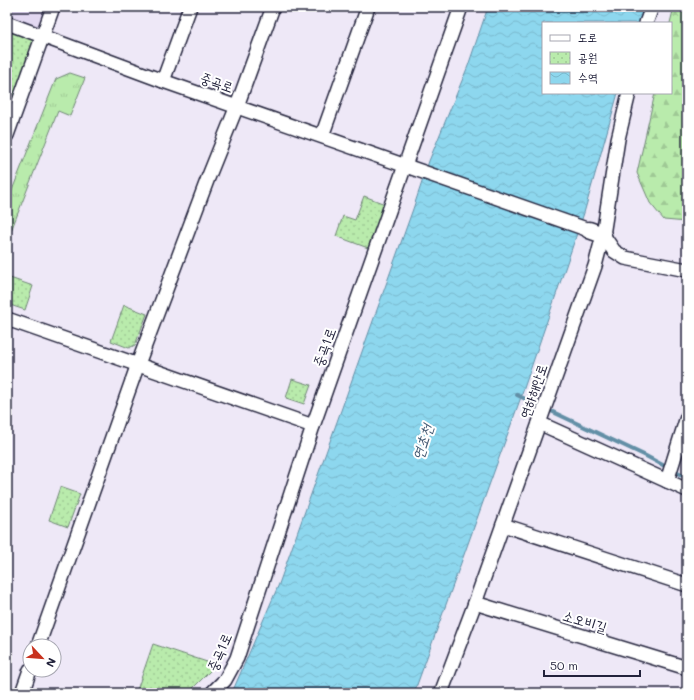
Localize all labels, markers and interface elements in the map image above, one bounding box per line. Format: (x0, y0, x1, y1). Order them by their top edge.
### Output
legend (542, 22, 672, 94)
text: 도로 (578, 29, 597, 45)
text: 공원 (578, 49, 597, 65)
street label: 중곡로 (198, 68, 236, 96)
text: 수역 (578, 69, 598, 85)
street label: 중곡1로 (308, 325, 340, 369)
street label: 연하해안로 (515, 361, 551, 421)
water label: 연초천 (407, 420, 438, 462)
street label: 소오비길 (561, 605, 610, 637)
street label: 중곡1로 (202, 630, 236, 674)
north arrow (22, 638, 62, 678)
scale bar (544, 652, 640, 678)
text: N (43, 656, 60, 670)
text: 50 m (550, 657, 578, 673)

